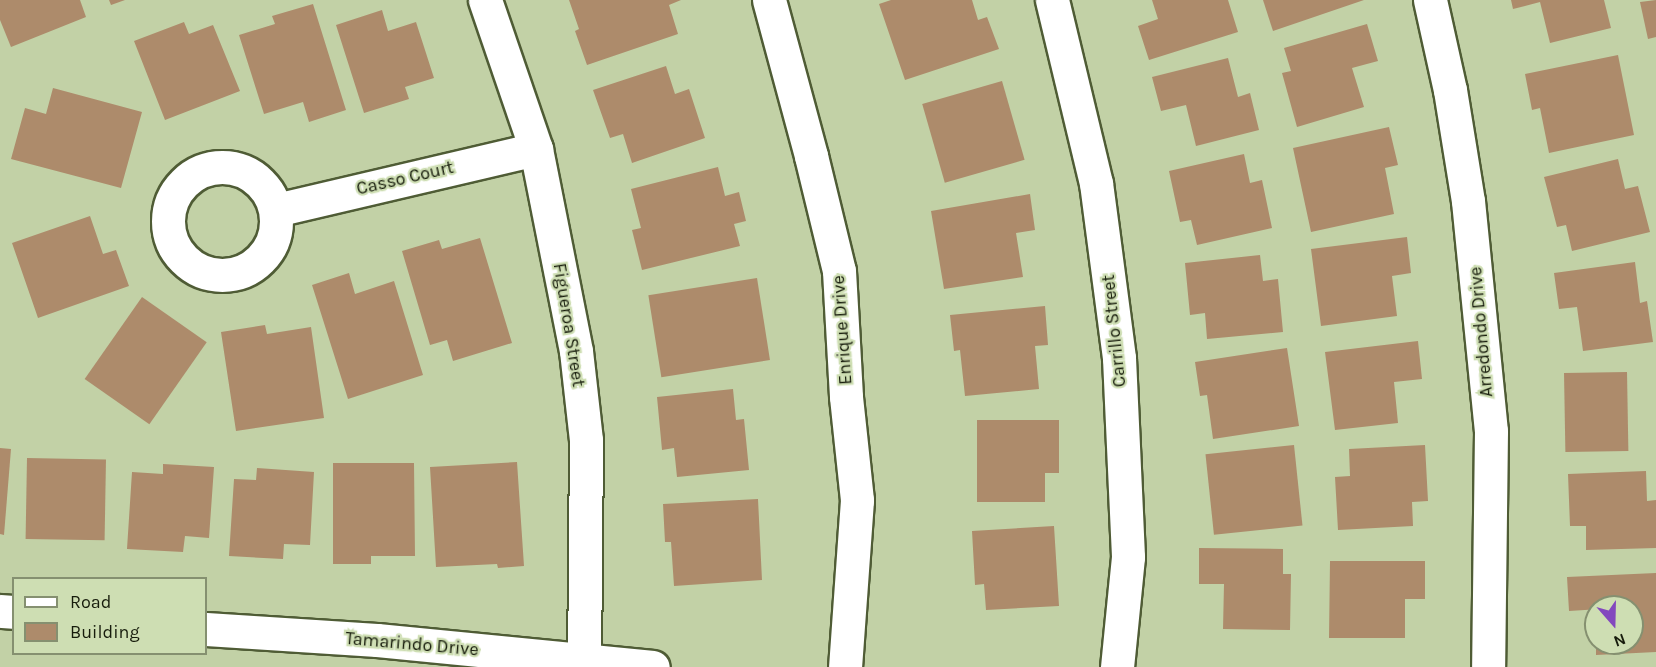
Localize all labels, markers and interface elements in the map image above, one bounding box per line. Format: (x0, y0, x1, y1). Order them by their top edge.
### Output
street label: Casso Court (354, 156, 456, 200)
street label: Figueroa Street (549, 262, 589, 388)
street label: Arredondo Drive (1465, 266, 1497, 398)
street label: Enrique Drive (827, 274, 857, 386)
street label: Carrillo Street (1097, 274, 1131, 388)
legend (12, 577, 207, 655)
text: Road (70, 591, 111, 613)
north arrow (1584, 595, 1644, 655)
text: Building (70, 621, 140, 643)
street label: Tamarindo Drive (344, 627, 480, 661)
text: N (1611, 630, 1628, 651)

